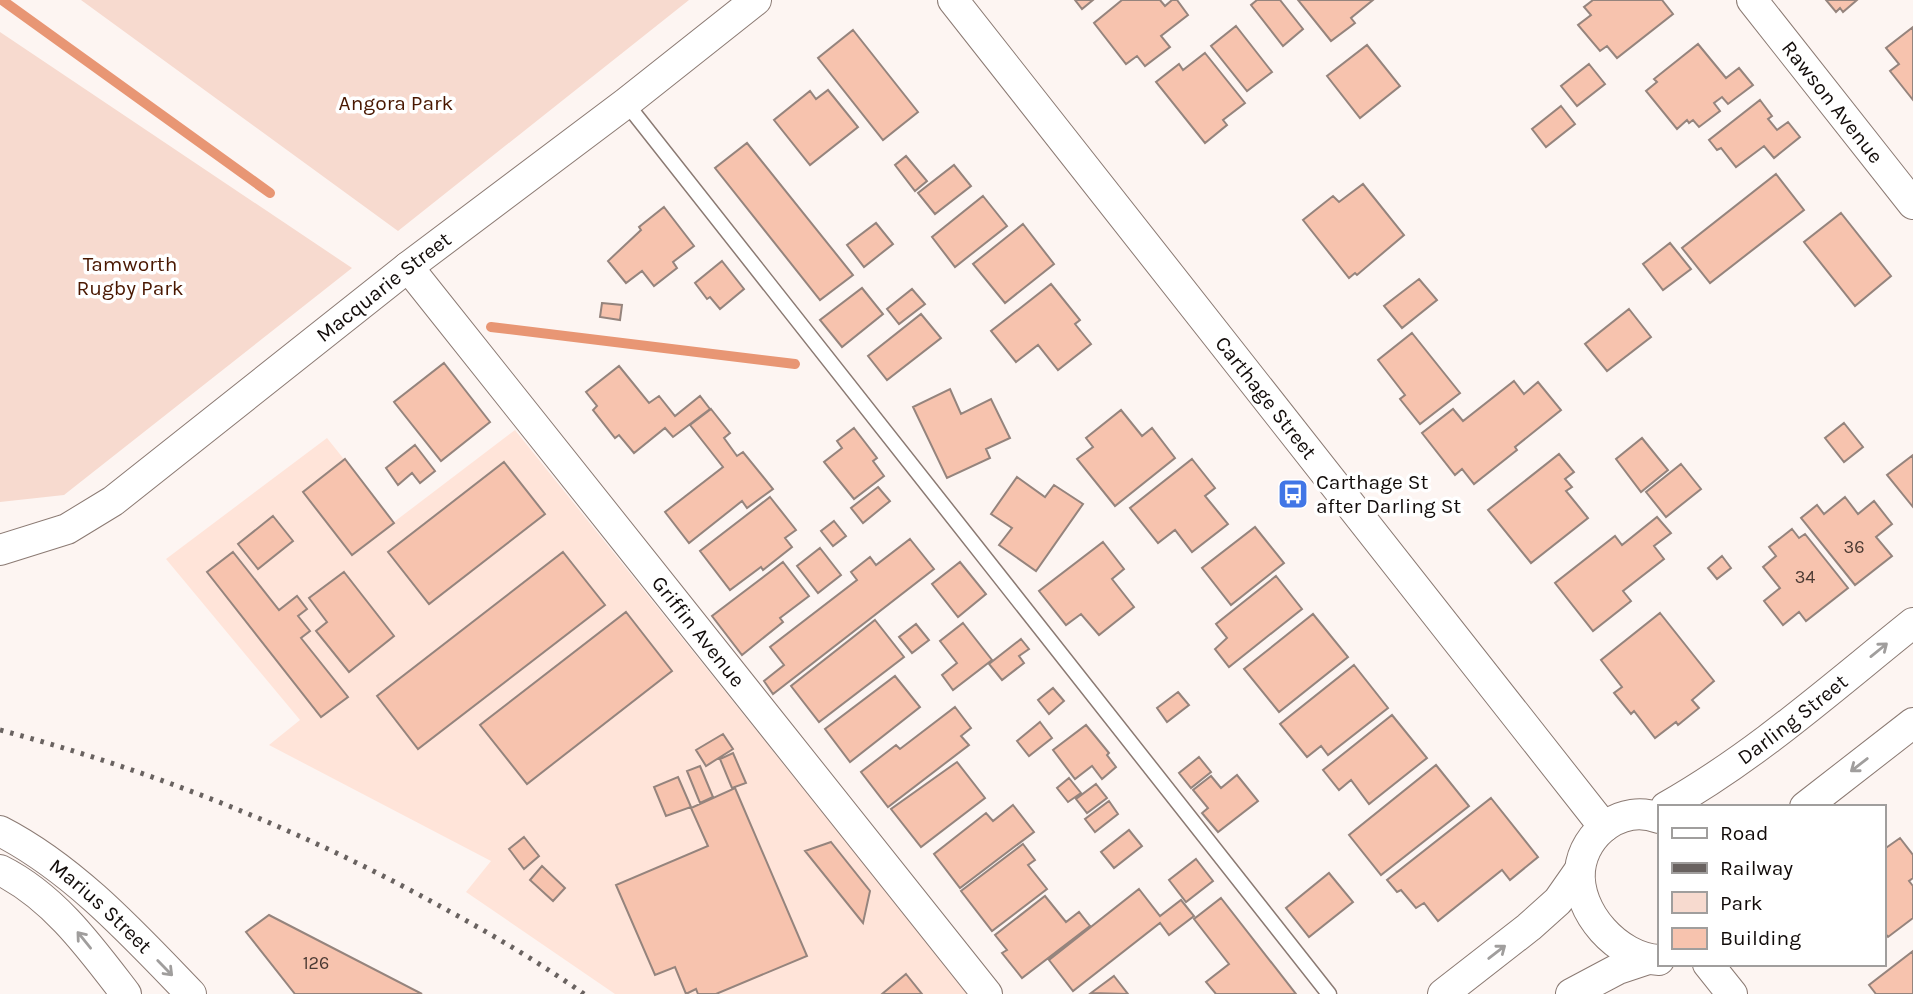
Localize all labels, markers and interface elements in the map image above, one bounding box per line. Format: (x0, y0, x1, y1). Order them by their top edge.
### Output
street label: Rawson Avenue (1777, 36, 1888, 168)
park label: Angora Park (339, 91, 454, 115)
street label: Macquarie Street (311, 227, 456, 347)
park label: Tamworth Rugby Park (76, 252, 184, 300)
street label: Carthage Street (1210, 331, 1322, 464)
place label: Carthage St after Darling St (1316, 470, 1461, 518)
bus stop icon: Carthage St after Darling St (1276, 477, 1310, 511)
house number: 36 (1844, 536, 1864, 558)
house number: 34 (1795, 566, 1815, 588)
street label: Griffin Avenue (647, 571, 750, 692)
one-way arrow (1869, 643, 1887, 658)
street label: Darling Street (1733, 669, 1852, 769)
one-way arrow (1850, 757, 1869, 772)
legend (1658, 805, 1885, 966)
text: Road (1720, 821, 1768, 845)
street label: Marius Street (45, 854, 157, 958)
text: Railway (1720, 856, 1793, 880)
text: Park (1720, 891, 1763, 915)
text: Building (1720, 926, 1801, 950)
one-way arrow (76, 932, 92, 950)
one-way arrow (1487, 944, 1505, 959)
house number: 126 (303, 952, 329, 974)
one-way arrow (157, 959, 174, 976)

